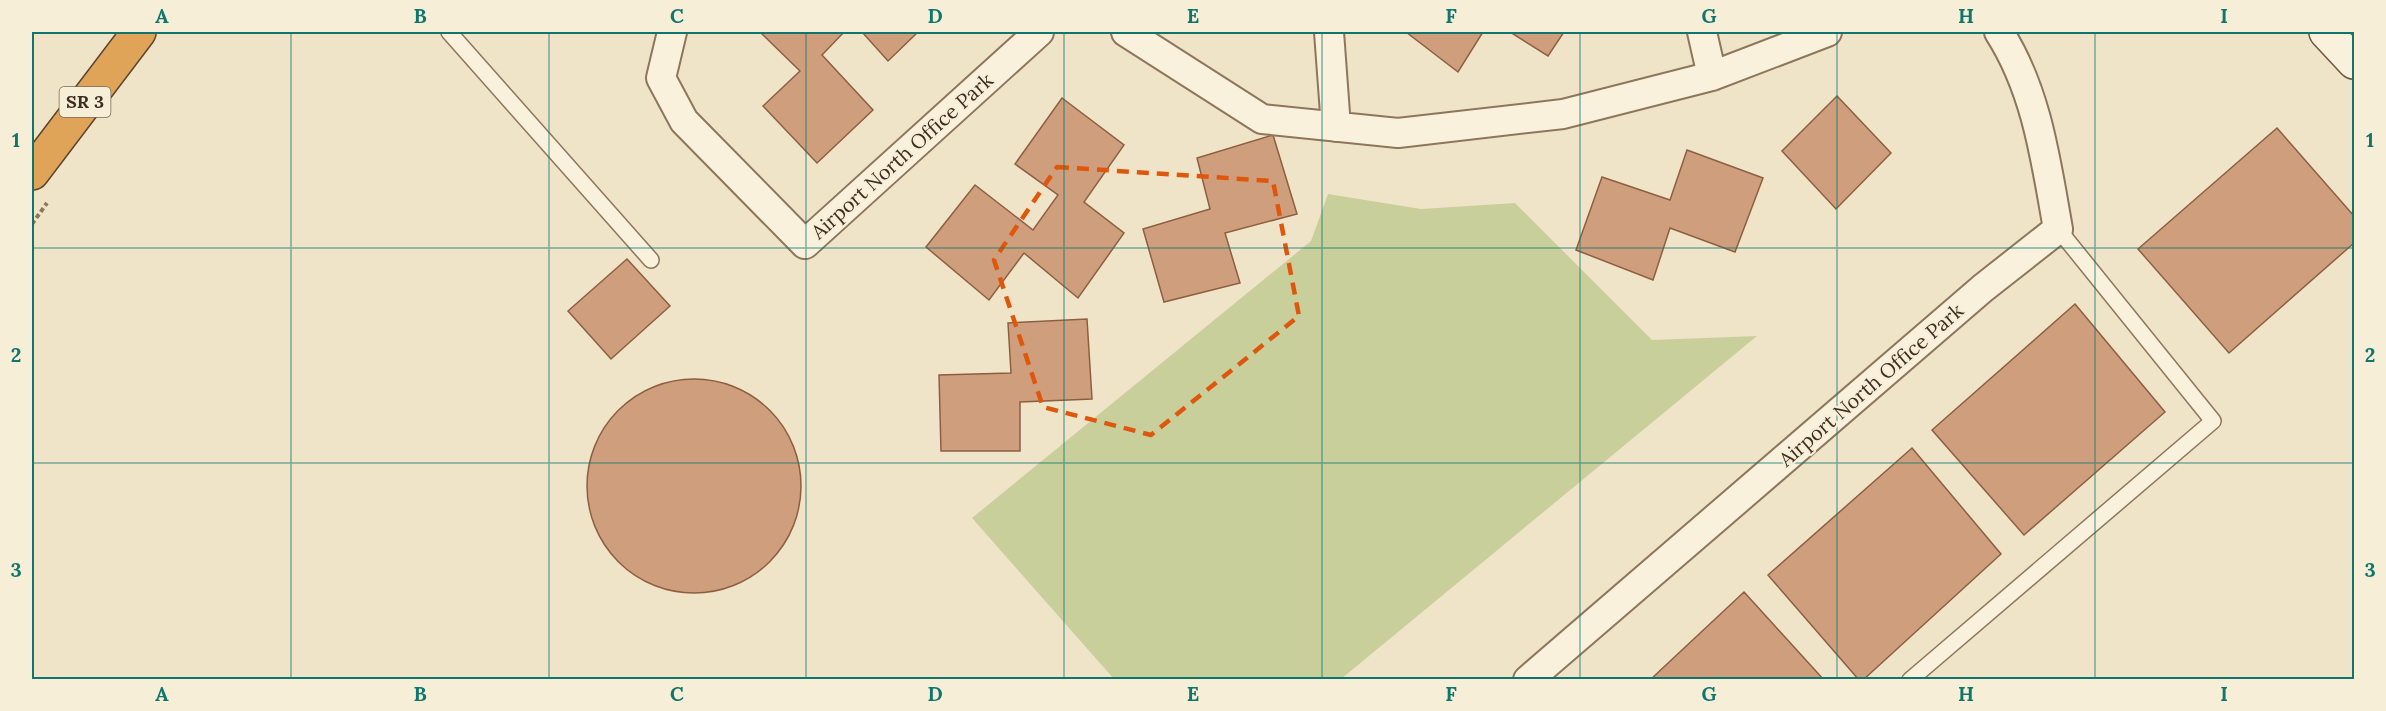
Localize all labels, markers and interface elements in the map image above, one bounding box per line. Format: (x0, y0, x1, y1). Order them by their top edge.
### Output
text: A (155, 3, 169, 28)
text: B (413, 3, 427, 28)
text: C (670, 3, 684, 28)
text: D (927, 3, 943, 28)
text: E (1187, 3, 1199, 28)
text: F (1445, 3, 1457, 28)
text: G (1701, 3, 1717, 28)
text: H (1958, 3, 1974, 28)
text: I (2220, 3, 2228, 28)
street label: Airport North Office Park (805, 67, 998, 245)
road number: SR 3 (60, 87, 110, 117)
text: 1 (12, 127, 20, 152)
text: 1 (2366, 127, 2374, 152)
street label: Airport North Office Park (1773, 298, 1968, 472)
text: 2 (11, 342, 21, 367)
text: 2 (2365, 342, 2375, 367)
text: 3 (10, 557, 22, 582)
text: 3 (2364, 557, 2376, 582)
text: A (155, 681, 169, 706)
text: B (413, 681, 427, 706)
text: C (670, 681, 684, 706)
text: D (927, 681, 943, 706)
text: E (1187, 681, 1199, 706)
text: F (1445, 681, 1457, 706)
text: G (1701, 681, 1717, 706)
text: H (1958, 681, 1974, 706)
text: I (2220, 681, 2228, 706)

